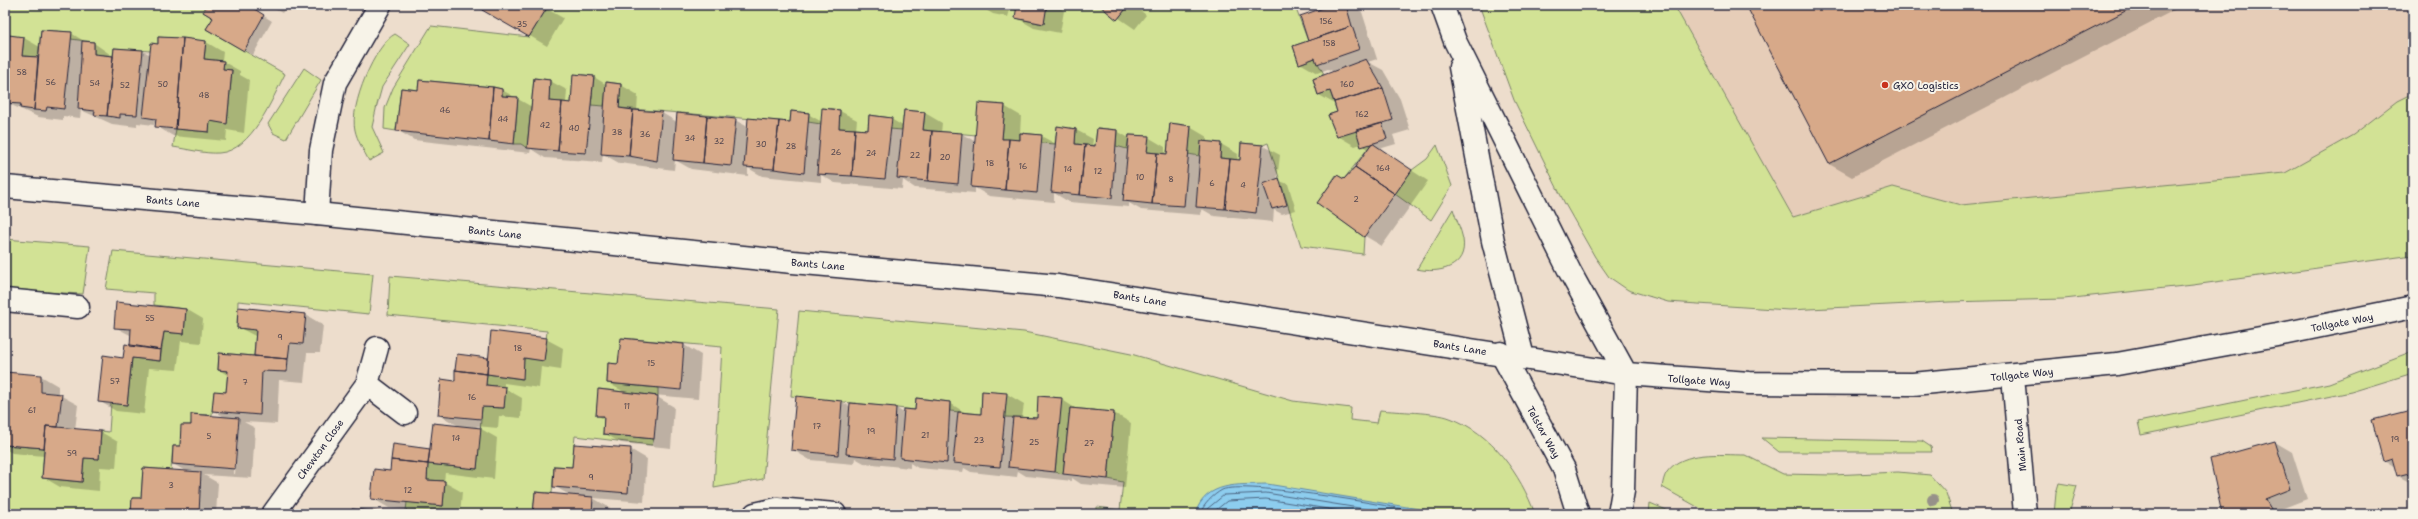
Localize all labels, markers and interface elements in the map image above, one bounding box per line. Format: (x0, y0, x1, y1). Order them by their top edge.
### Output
house number: 156 (1319, 16, 1333, 27)
house number: 35 (517, 19, 527, 30)
house number: 158 (1322, 38, 1336, 49)
house number: 58 (17, 67, 27, 78)
house number: 56 (46, 77, 57, 88)
house number: 54 (90, 78, 101, 89)
house number: 50 (158, 79, 168, 90)
house number: 160 (1340, 79, 1354, 90)
place label: GXO Logistics (1893, 79, 1959, 92)
house number: 52 (120, 80, 130, 91)
marker: GXO Logistics (1880, 80, 1890, 90)
house number: 48 (198, 90, 210, 101)
house number: 46 (439, 105, 451, 116)
house number: 162 (1355, 109, 1369, 120)
house number: 44 (498, 114, 509, 125)
house number: 42 (540, 120, 551, 131)
house number: 40 (568, 123, 580, 134)
house number: 38 (612, 127, 622, 138)
house number: 36 (640, 129, 651, 140)
house number: 34 (685, 133, 696, 144)
house number: 32 (714, 136, 725, 147)
house number: 30 (755, 139, 767, 150)
house number: 28 (786, 141, 796, 152)
house number: 26 (831, 147, 842, 158)
house number: 24 (866, 148, 877, 159)
house number: 22 (910, 150, 921, 161)
house number: 20 (940, 152, 950, 163)
house number: 18 (986, 158, 994, 169)
house number: 16 (1019, 161, 1028, 172)
house number: 164 (1376, 163, 1390, 174)
house number: 14 (1064, 164, 1073, 175)
house number: 12 (1094, 166, 1103, 177)
house number: 10 (1136, 172, 1144, 183)
house number: 8 (1168, 174, 1174, 185)
house number: 6 (1209, 178, 1215, 189)
house number: 4 (1240, 180, 1246, 191)
street label: Bants Lane (145, 193, 201, 210)
house number: 2 (1353, 194, 1359, 205)
street label: Bants Lane (467, 223, 523, 242)
street label: Bants Lane (790, 256, 846, 273)
street label: Bants Lane (1112, 288, 1168, 309)
street label: Tollgate Way (2310, 310, 2375, 335)
house number: 55 (145, 313, 155, 324)
house number: 9 (277, 332, 283, 343)
street label: Bants Lane (1432, 337, 1488, 358)
house number: 18 (514, 343, 522, 354)
house number: 15 (647, 358, 655, 369)
street label: Tollgate Way (1990, 365, 2054, 384)
street label: Tollgate Way (1667, 372, 1731, 389)
house number: 57 (110, 376, 120, 387)
house number: 7 (242, 377, 248, 388)
house number: 16 (468, 392, 477, 403)
house number: 11 (624, 401, 630, 412)
street label: Telstar Way (1524, 404, 1563, 461)
house number: 61 (28, 405, 36, 416)
street label: Chewton Close (294, 416, 347, 482)
street label: Main Road (2012, 417, 2029, 472)
house number: 17 (813, 421, 822, 432)
house number: 19 (867, 426, 875, 437)
house number: 21 (921, 430, 929, 441)
house number: 5 (207, 431, 212, 442)
house number: 14 (452, 433, 461, 444)
house number: 19 (2391, 434, 2399, 445)
house number: 23 (974, 435, 984, 446)
house number: 25 (1029, 437, 1039, 448)
house number: 27 (1084, 438, 1095, 449)
house number: 59 (67, 448, 77, 459)
house number: 9 (588, 472, 594, 483)
house number: 3 (168, 480, 174, 491)
house number: 12 (404, 485, 413, 496)

